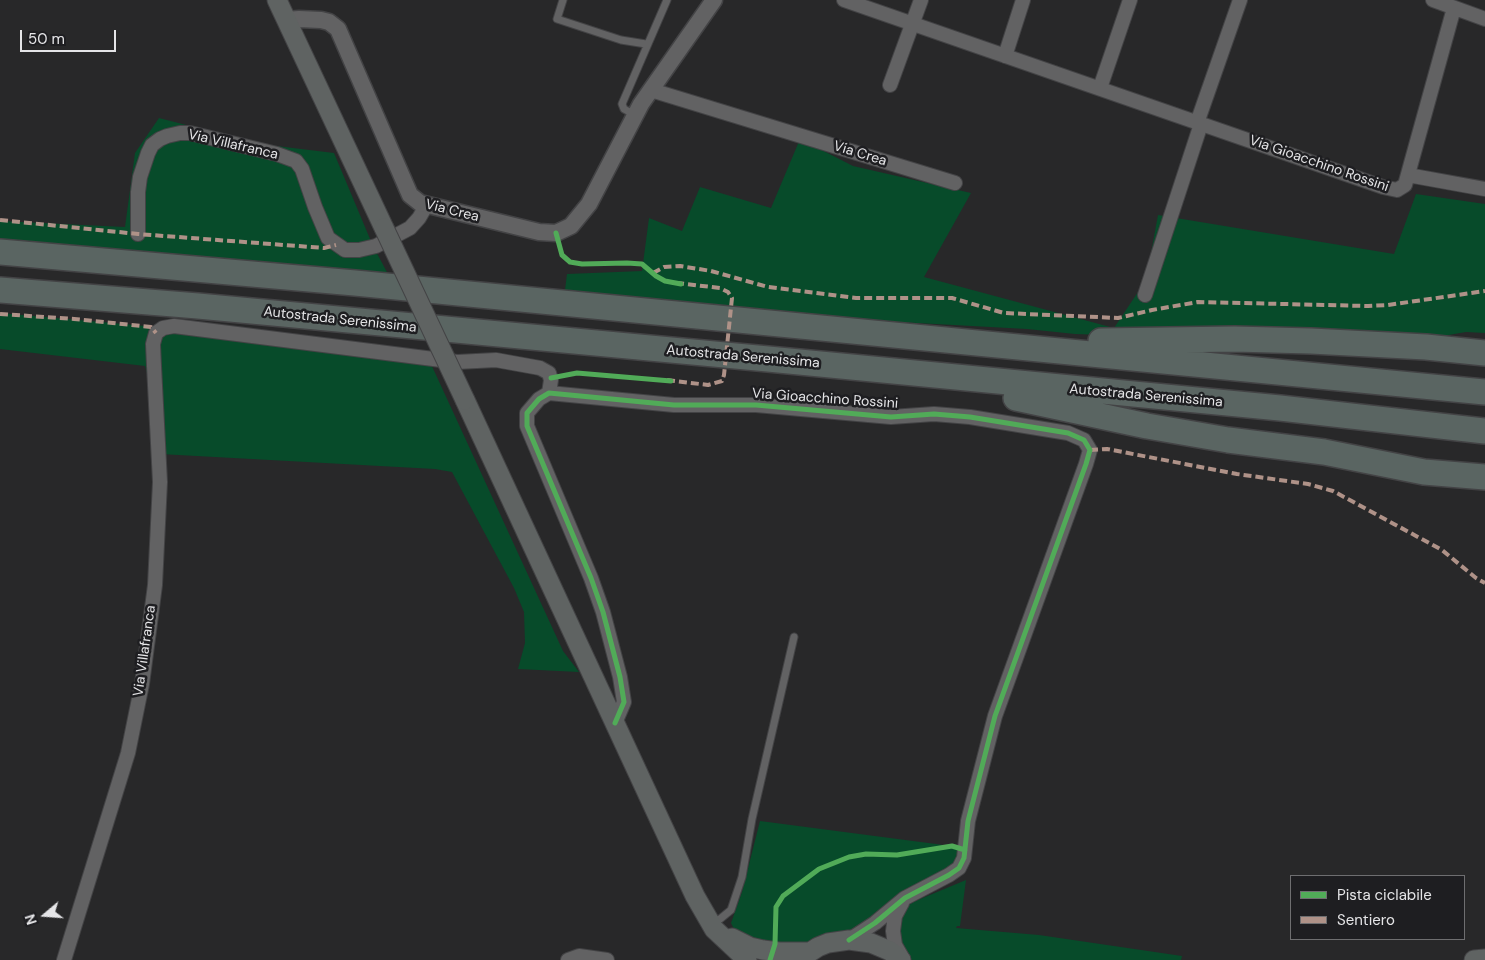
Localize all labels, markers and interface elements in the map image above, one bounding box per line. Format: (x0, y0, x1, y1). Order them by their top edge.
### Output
scale bar (22, 20, 119, 52)
text: 50 m (28, 29, 65, 49)
street label: Via Villafranca (186, 126, 280, 164)
street label: Via Gioacchino Rossini (1247, 132, 1391, 196)
street label: Via Crea (831, 138, 889, 170)
street label: Via Crea (423, 196, 481, 226)
street label: Autostrada Serenissima (263, 304, 417, 336)
street label: Autostrada Serenissima (666, 342, 820, 372)
street label: Autostrada Serenissima (1069, 381, 1223, 411)
street label: Via Gioacchino Rossini (751, 386, 899, 412)
street label: Via Villafranca (130, 604, 160, 698)
legend (1290, 875, 1465, 940)
text: Pista ciclabile (1337, 885, 1432, 905)
north arrow (20, 890, 70, 940)
text: Sentiero (1337, 910, 1395, 930)
text: N (21, 912, 41, 927)

